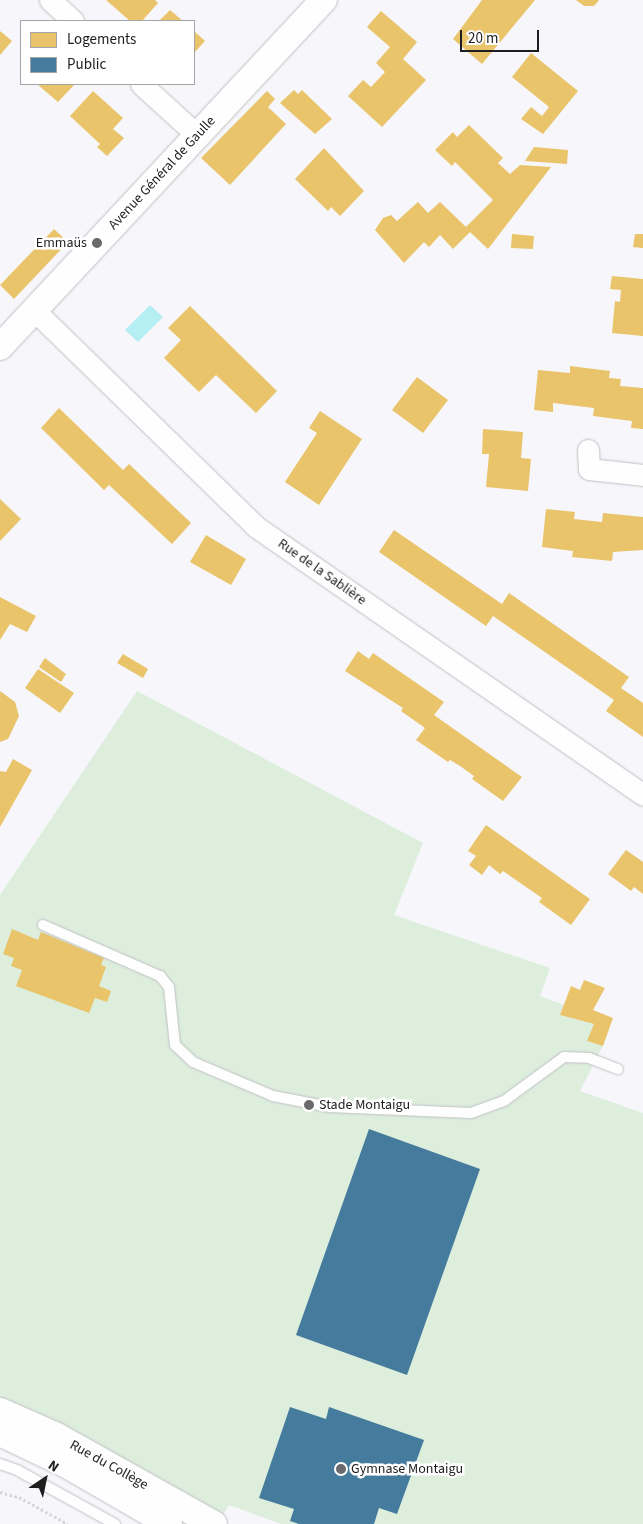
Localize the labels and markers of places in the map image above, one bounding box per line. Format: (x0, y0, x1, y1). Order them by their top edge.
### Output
place label: Emmaüs (36, 235, 87, 251)
marker: Emmaüs (91, 237, 103, 249)
place label: Stade Montaigu (319, 1097, 410, 1113)
marker: Stade Montaigu (303, 1099, 315, 1111)
place label: Gymnase Montaigu (351, 1461, 463, 1477)
marker: Gymnase Montaigu (335, 1463, 347, 1475)

